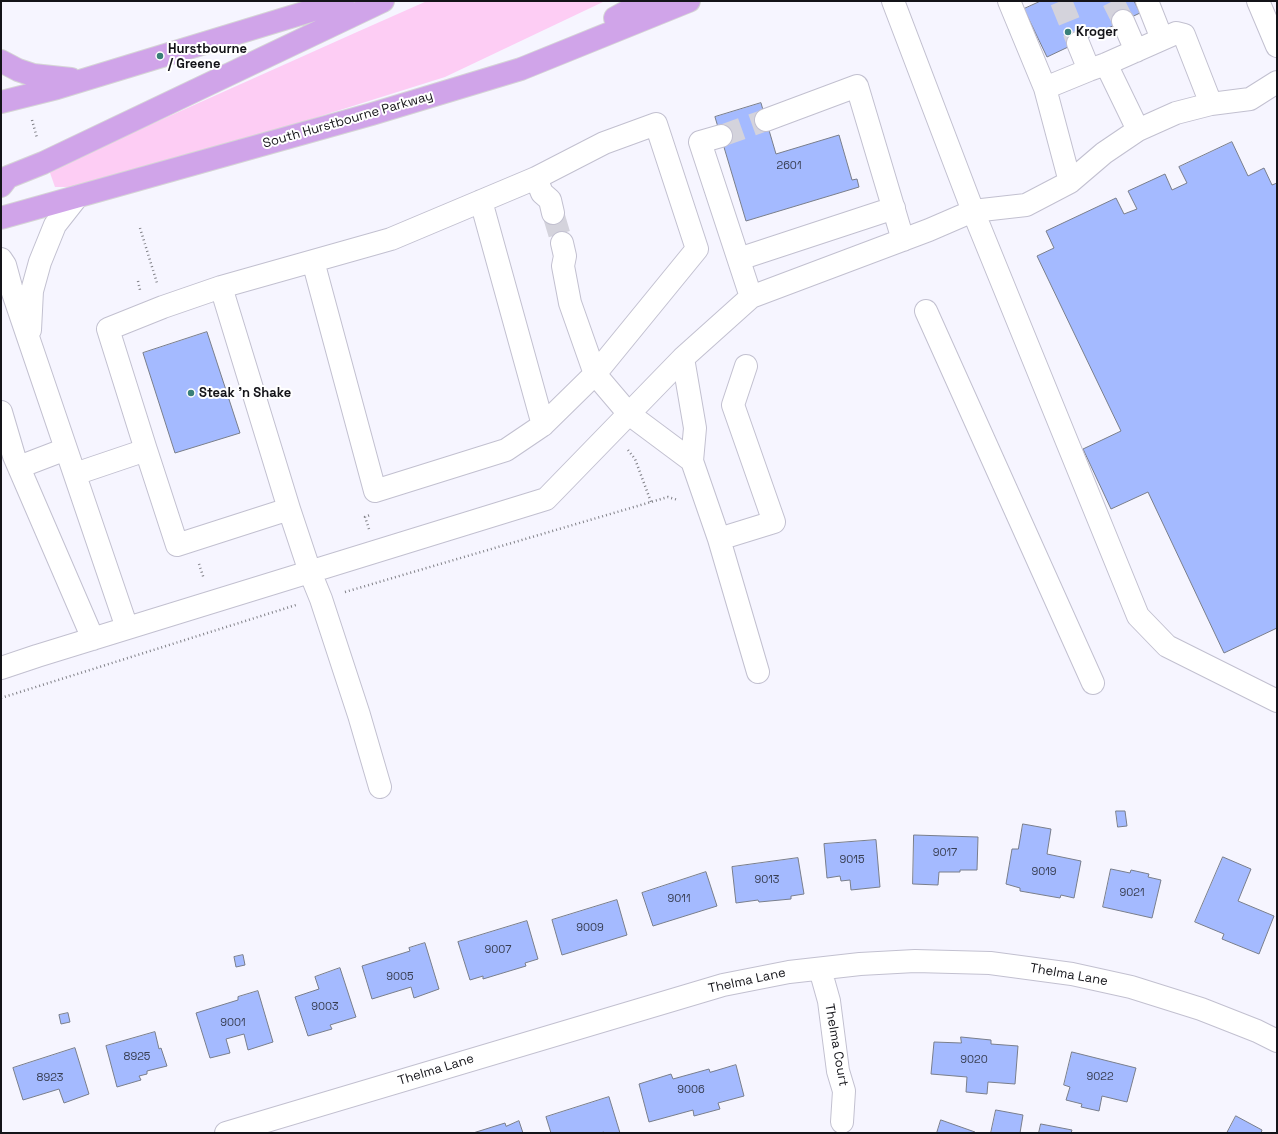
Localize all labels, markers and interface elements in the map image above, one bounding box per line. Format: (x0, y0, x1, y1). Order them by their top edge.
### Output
place label: Kroger (1076, 24, 1118, 40)
marker: Kroger (1063, 27, 1073, 37)
place label: Hurstbourne / Greene (168, 41, 247, 72)
marker: Hurstbourne / Greene (155, 51, 165, 61)
street label: South Hurstbourne Parkway (261, 88, 435, 152)
house number: 2601 (776, 159, 802, 173)
place label: Steak 'n Shake (199, 385, 291, 401)
marker: Steak 'n Shake (186, 388, 196, 398)
house number: 9017 (933, 846, 957, 860)
house number: 9015 (840, 853, 864, 867)
house number: 9019 (1031, 865, 1057, 879)
house number: 9013 (754, 873, 780, 887)
house number: 9021 (1119, 886, 1145, 900)
house number: 9011 (668, 892, 690, 906)
house number: 9009 (576, 921, 604, 935)
house number: 9007 (485, 943, 511, 957)
street label: Thelma Lane (1029, 960, 1109, 990)
street label: Thelma Lane (707, 965, 787, 997)
house number: 9005 (386, 970, 414, 984)
house number: 9003 (311, 1000, 339, 1014)
street label: Thelma Court (821, 1002, 851, 1088)
house number: 9001 (220, 1016, 246, 1030)
house number: 8925 (124, 1050, 150, 1064)
street label: Thelma Lane (396, 1051, 476, 1089)
house number: 9020 (960, 1053, 988, 1067)
house number: 9022 (1086, 1070, 1114, 1084)
house number: 8923 (37, 1071, 63, 1085)
house number: 9006 (677, 1083, 705, 1097)

